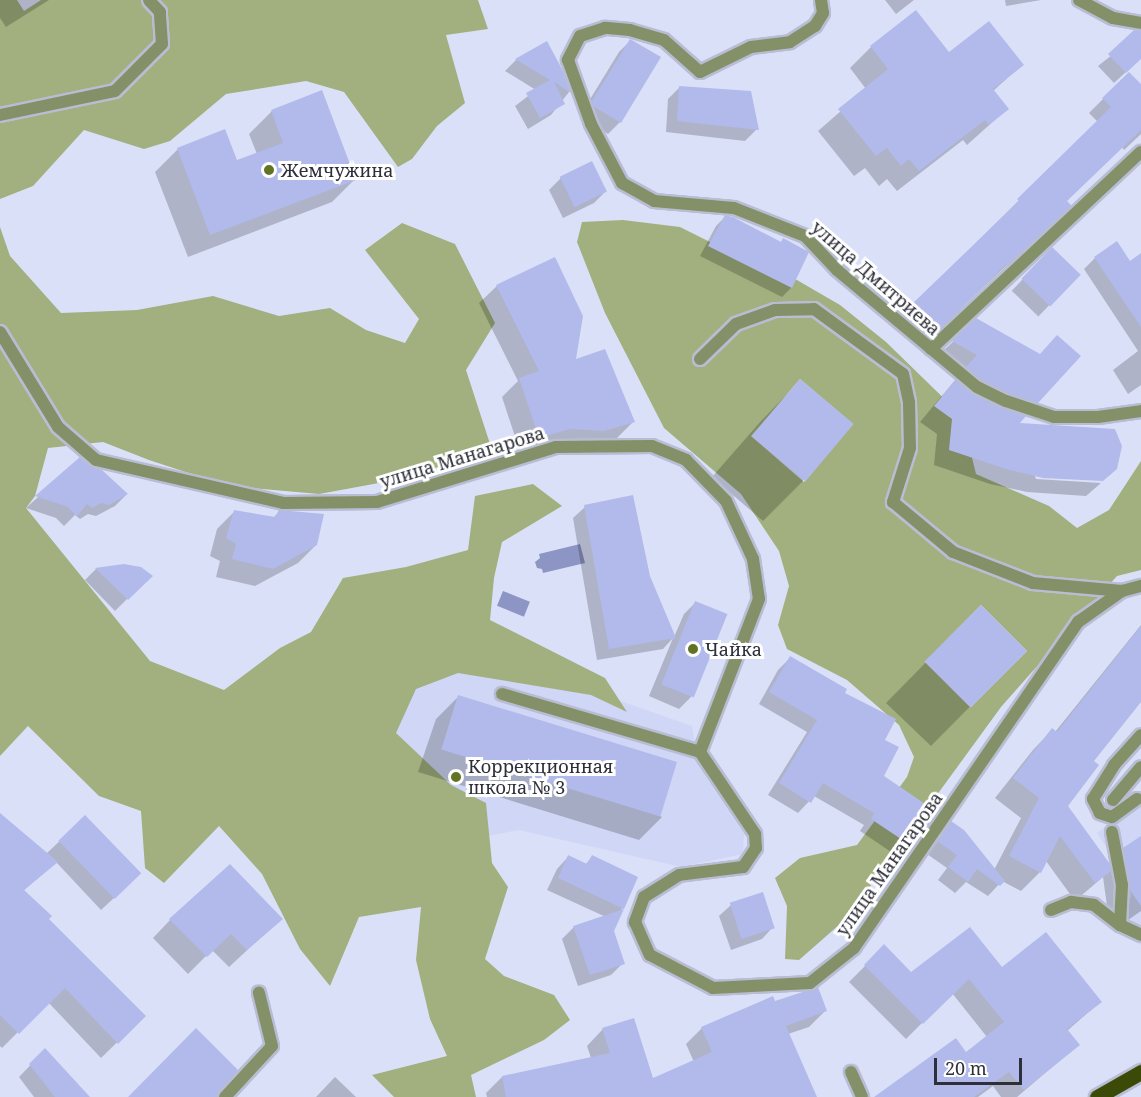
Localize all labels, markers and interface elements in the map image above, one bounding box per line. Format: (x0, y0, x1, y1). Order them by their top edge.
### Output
place label: Жемчужина (281, 159, 394, 181)
marker: Жемчужина (262, 163, 276, 177)
street label: улица Дмитриева (807, 216, 945, 340)
street label: улица Манагарова (377, 422, 547, 492)
place label: Чайка (705, 638, 762, 660)
marker: Чайка (686, 642, 700, 656)
place label: Коррекционная школа № 3 (468, 756, 613, 798)
marker: Коррекционная школа № 3 (449, 770, 463, 784)
street label: улица Манагарова (831, 788, 947, 940)
scale bar (937, 1046, 1026, 1084)
text: 20 m (945, 1056, 987, 1080)

